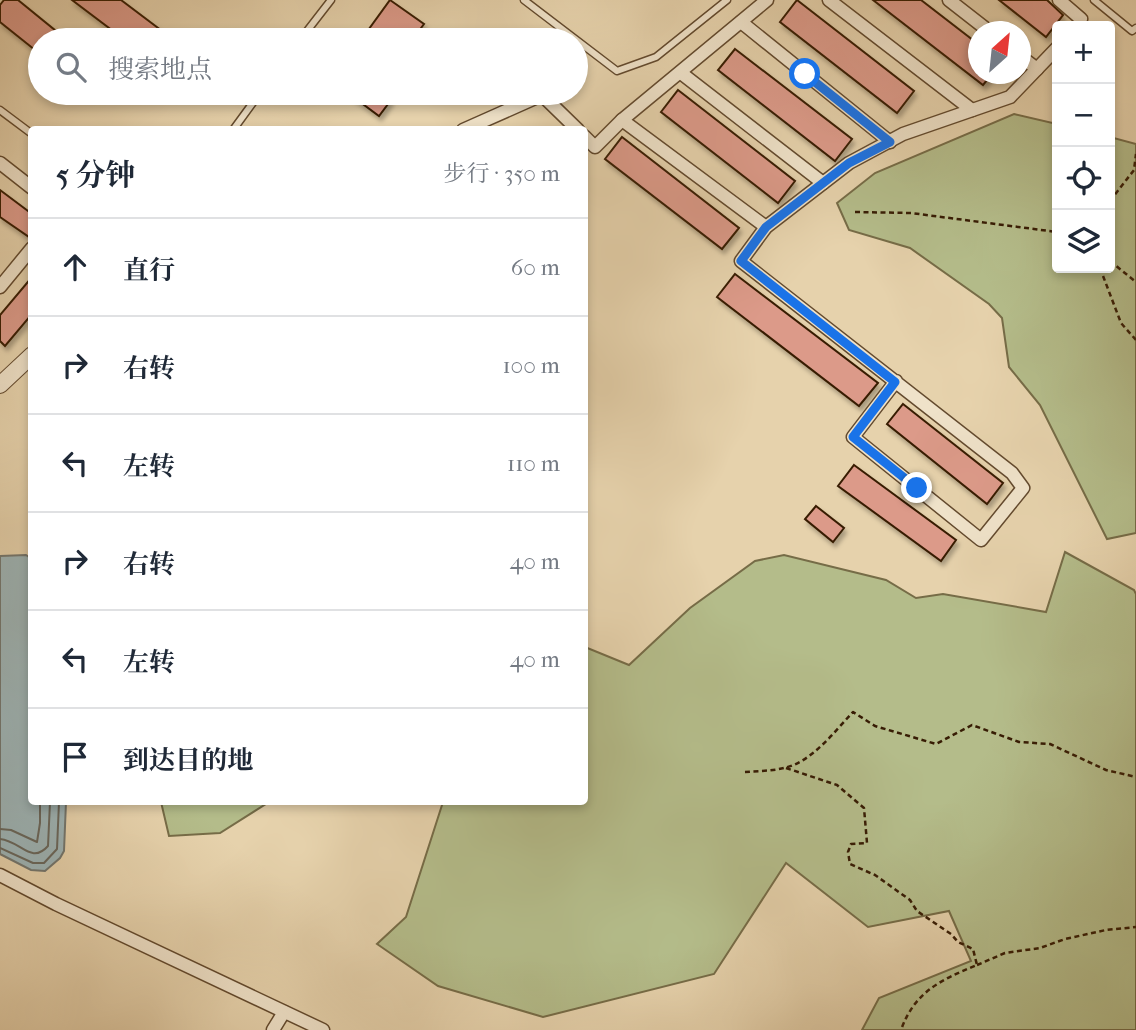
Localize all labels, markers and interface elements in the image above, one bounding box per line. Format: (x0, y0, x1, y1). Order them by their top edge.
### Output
north arrow (968, 21, 1031, 84)
map controls (1052, 21, 1115, 273)
button: + (1052, 21, 1115, 84)
search box (28, 28, 588, 105)
icon: search (52, 48, 90, 86)
text: 搜索地点 (108, 54, 212, 85)
route start (789, 58, 820, 89)
button: − (1052, 84, 1115, 147)
button: locate (1052, 147, 1115, 210)
text: 5 分钟 (56, 158, 135, 193)
text: 步行 · 350 m (443, 160, 560, 187)
button: layers (1052, 210, 1115, 273)
icon: ahead (56, 248, 94, 286)
text: 60 m (511, 254, 560, 281)
text: 直行 (123, 255, 175, 286)
icon: right (56, 346, 94, 384)
text: 100 m (502, 352, 560, 379)
text: 右转 (123, 353, 175, 384)
icon: left (56, 444, 94, 482)
text: 110 m (507, 450, 560, 477)
text: 左转 (123, 451, 175, 482)
route end (901, 472, 932, 503)
icon: right (56, 542, 94, 580)
text: 40 m (510, 548, 560, 575)
text: 右转 (123, 549, 175, 580)
icon: left (56, 640, 94, 678)
text: 40 m (510, 646, 560, 673)
text: 左转 (123, 647, 175, 678)
icon: arrive (56, 738, 94, 776)
text: 到达目的地 (123, 745, 253, 776)

